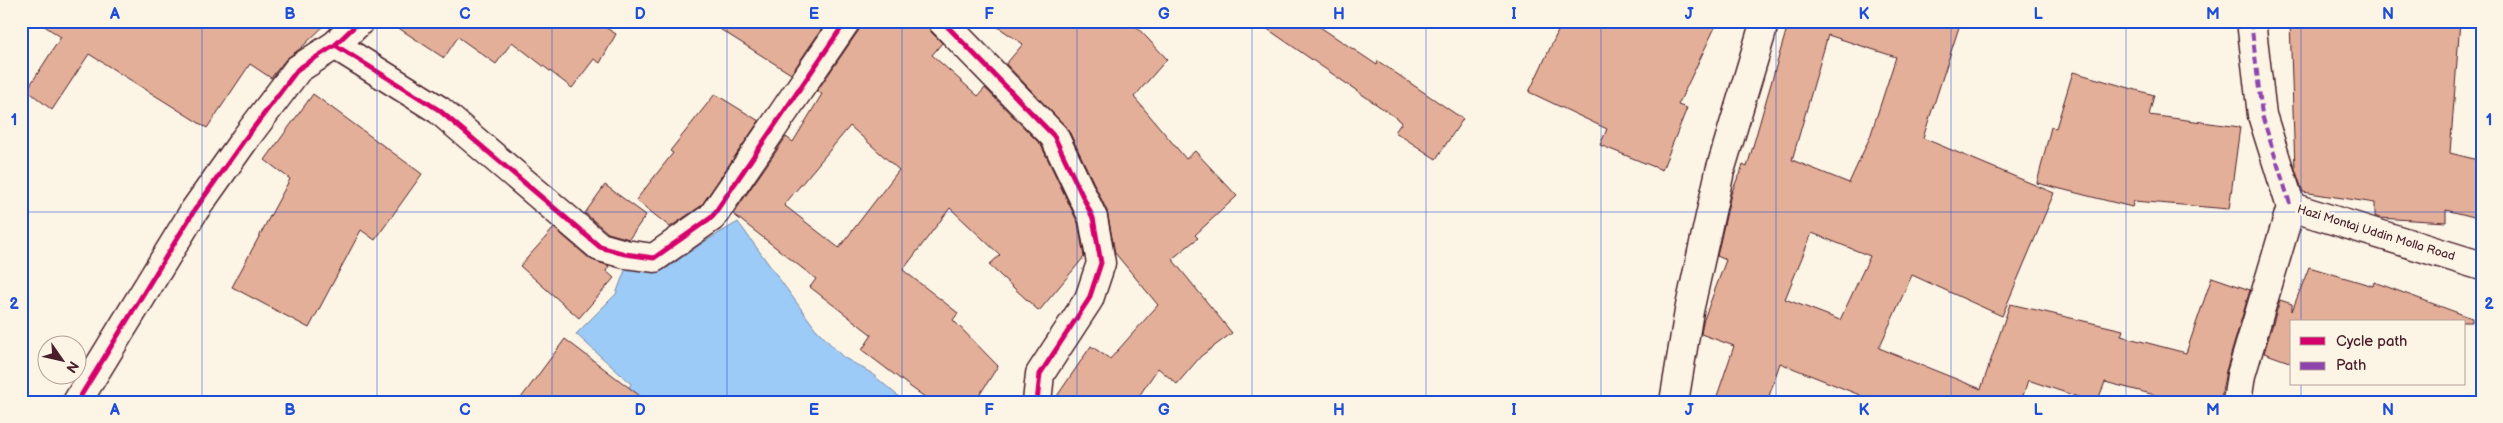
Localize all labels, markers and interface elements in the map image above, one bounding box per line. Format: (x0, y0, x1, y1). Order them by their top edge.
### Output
text: A (109, 5, 120, 24)
text: B (284, 5, 296, 24)
text: C (459, 5, 471, 24)
text: D (634, 5, 646, 24)
text: E (809, 5, 819, 24)
text: F (984, 5, 994, 24)
text: G (1158, 5, 1170, 24)
text: H (1333, 5, 1345, 24)
text: I (1511, 5, 1517, 24)
text: J (1685, 5, 1694, 24)
text: K (1859, 5, 1870, 24)
text: L (2033, 5, 2043, 24)
text: M (2206, 5, 2220, 24)
text: N (2382, 5, 2394, 24)
text: 1 (11, 111, 17, 130)
text: 1 (2486, 111, 2492, 130)
street label: Hazi Montaj Uddin Molla Road (2295, 202, 2457, 264)
text: 2 (9, 295, 19, 314)
text: 2 (2484, 295, 2494, 314)
legend (2290, 320, 2466, 386)
text: Cycle path (2336, 332, 2407, 351)
north arrow (38, 336, 88, 386)
text: Path (2336, 356, 2366, 375)
text: N (62, 358, 82, 376)
text: A (109, 401, 120, 420)
text: B (284, 401, 296, 420)
text: C (459, 401, 471, 420)
text: D (634, 401, 646, 420)
text: E (809, 401, 819, 420)
text: F (984, 401, 994, 420)
text: G (1158, 401, 1170, 420)
text: H (1333, 401, 1345, 420)
text: I (1511, 401, 1517, 420)
text: J (1685, 401, 1694, 420)
text: K (1859, 401, 1870, 420)
text: L (2033, 401, 2043, 420)
text: M (2206, 401, 2220, 420)
text: N (2382, 401, 2394, 420)

